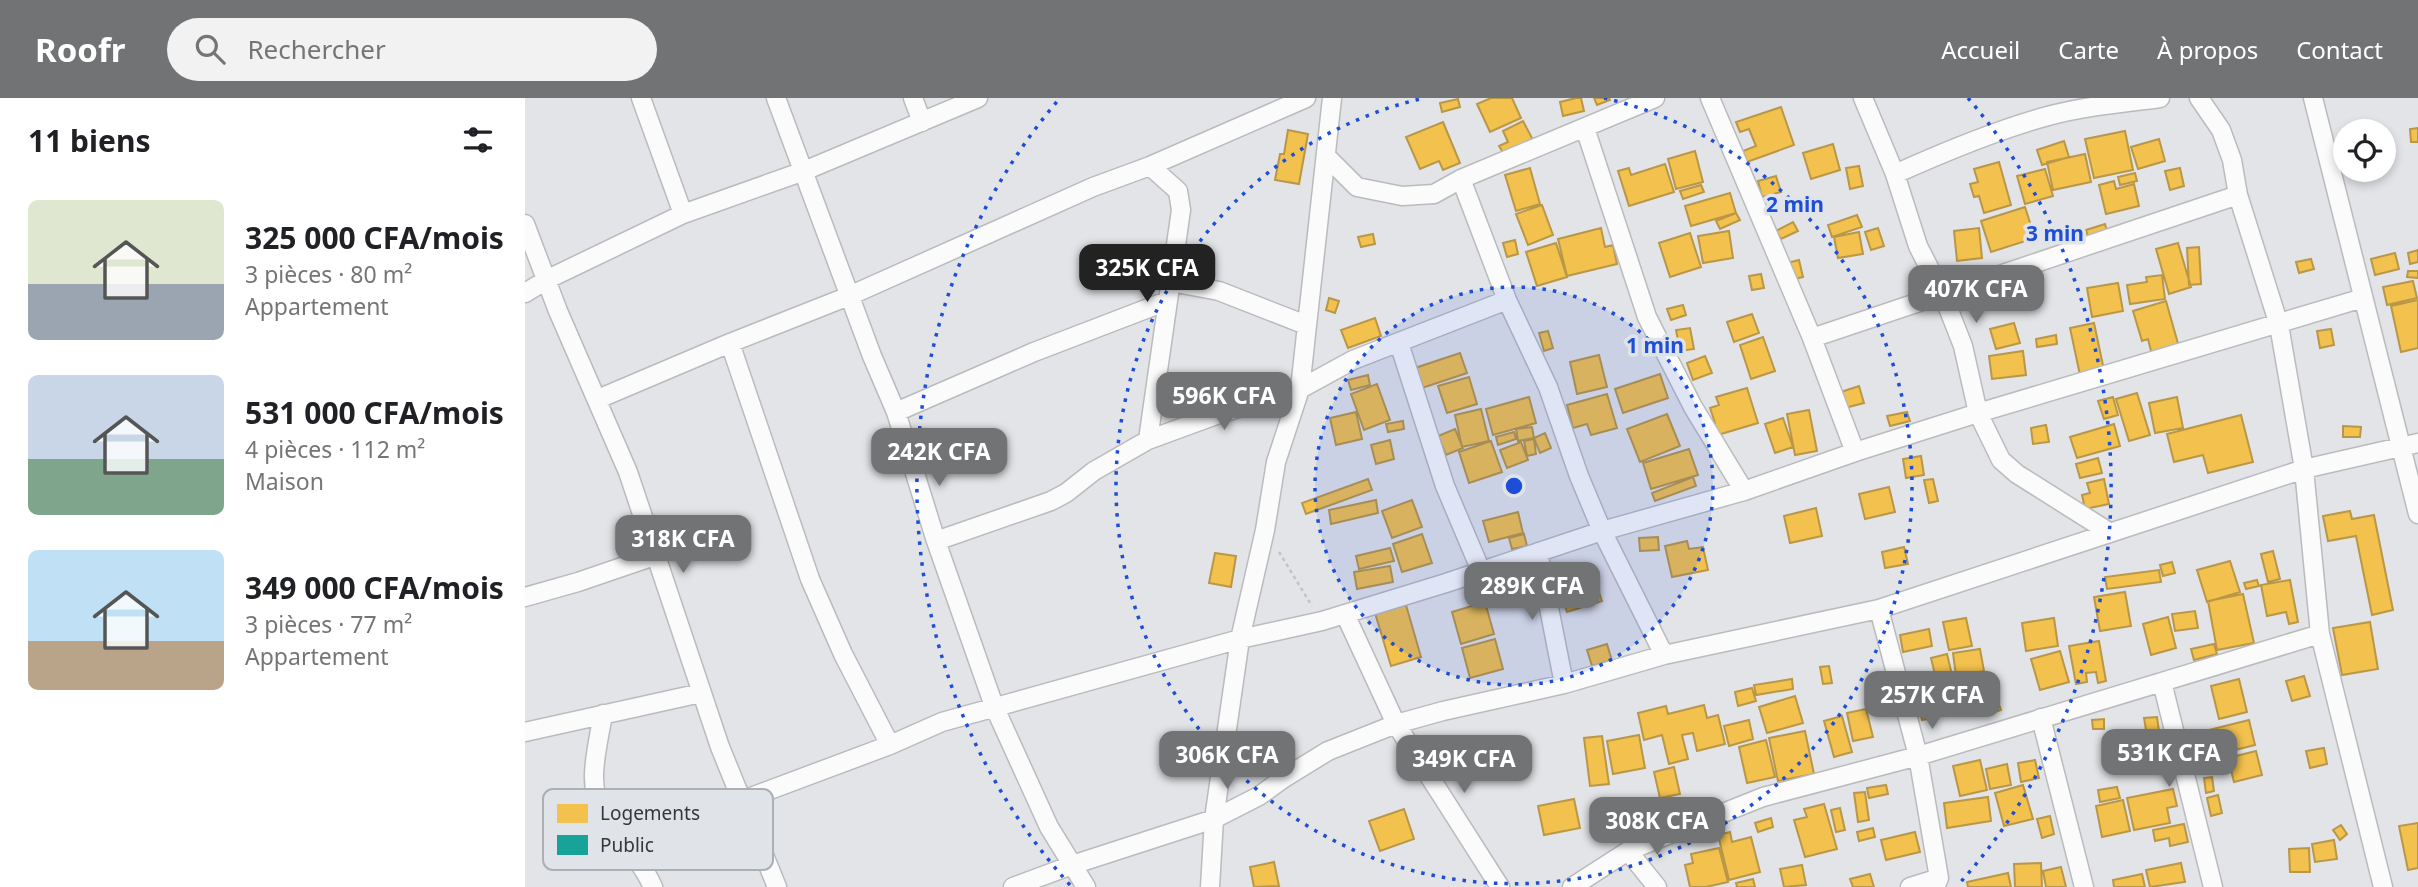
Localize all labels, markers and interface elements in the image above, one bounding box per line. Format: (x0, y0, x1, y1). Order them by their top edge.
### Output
search box (167, 18, 657, 81)
text: Roofr (35, 27, 125, 72)
icon: search (191, 30, 229, 68)
text: Rechercher (247, 31, 386, 67)
text: Accueil (1941, 33, 2020, 66)
text: Carte (2058, 33, 2119, 66)
text: À propos (2157, 33, 2258, 66)
text: Contact (2296, 33, 2383, 66)
map controls (2333, 119, 2396, 182)
button: locate (2333, 119, 2396, 182)
text: 11 biens (28, 120, 151, 161)
icon: filters (459, 121, 497, 159)
text: 2 min (1766, 190, 1824, 218)
text: 325 000 CFA/mois (245, 217, 504, 258)
text: 3 min (2026, 219, 2084, 247)
icon: home (84, 228, 168, 312)
pin: 325K CFA (1075, 244, 1219, 304)
text: 325K CFA (1095, 251, 1199, 283)
text: 3 pièces · 80 m² (245, 258, 412, 290)
pin: 407K CFA (1904, 266, 2048, 325)
text: 407K CFA (1924, 272, 2028, 304)
text: Appartement (245, 290, 389, 322)
text: 1 min (1626, 331, 1684, 359)
pin: 596K CFA (1152, 372, 1296, 432)
text: 596K CFA (1172, 379, 1276, 411)
text: 531 000 CFA/mois (245, 392, 504, 433)
icon: home (84, 403, 168, 487)
pin: 242K CFA (867, 428, 1011, 488)
text: 4 pièces · 112 m² (245, 433, 425, 465)
text: 242K CFA (887, 435, 991, 467)
text: Maison (245, 465, 324, 497)
centre of rings (1502, 474, 1526, 498)
pin: 318K CFA (611, 516, 755, 575)
text: 318K CFA (631, 522, 735, 554)
pin: 289K CFA (1460, 562, 1604, 622)
text: 349 000 CFA/mois (245, 567, 504, 608)
text: 289K CFA (1480, 569, 1584, 601)
icon: home (84, 578, 168, 662)
text: 3 pièces · 77 m² (245, 608, 412, 640)
text: Appartement (245, 640, 389, 672)
pin: 257K CFA (1860, 672, 2004, 731)
text: 257K CFA (1880, 678, 1984, 710)
pin: 531K CFA (2097, 730, 2241, 789)
pin: 306K CFA (1155, 732, 1299, 791)
pin: 349K CFA (1392, 736, 1536, 795)
text: 531K CFA (2117, 736, 2221, 768)
text: 306K CFA (1175, 738, 1279, 770)
text: 349K CFA (1412, 742, 1516, 774)
legend (543, 789, 773, 870)
pin: 308K CFA (1585, 798, 1729, 857)
text: Logements (600, 800, 700, 826)
text: 308K CFA (1605, 804, 1709, 836)
text: Public (600, 832, 654, 858)

